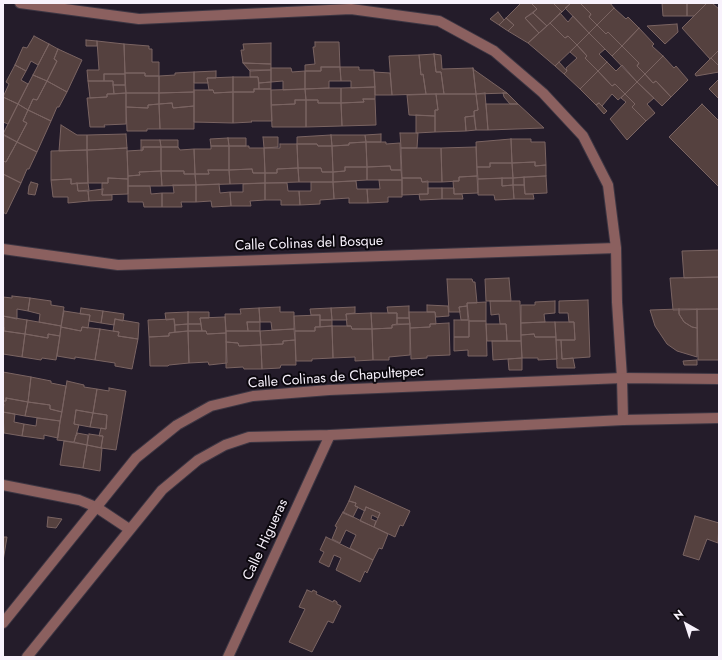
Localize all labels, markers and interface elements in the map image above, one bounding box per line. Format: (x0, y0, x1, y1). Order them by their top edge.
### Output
street label: Calle Colinas del Bosque (235, 233, 383, 255)
street label: Calle Colinas de Chapultepec (247, 363, 425, 393)
street label: Calle Higueras (240, 497, 292, 583)
north arrow (666, 604, 706, 644)
text: N (670, 606, 687, 624)

